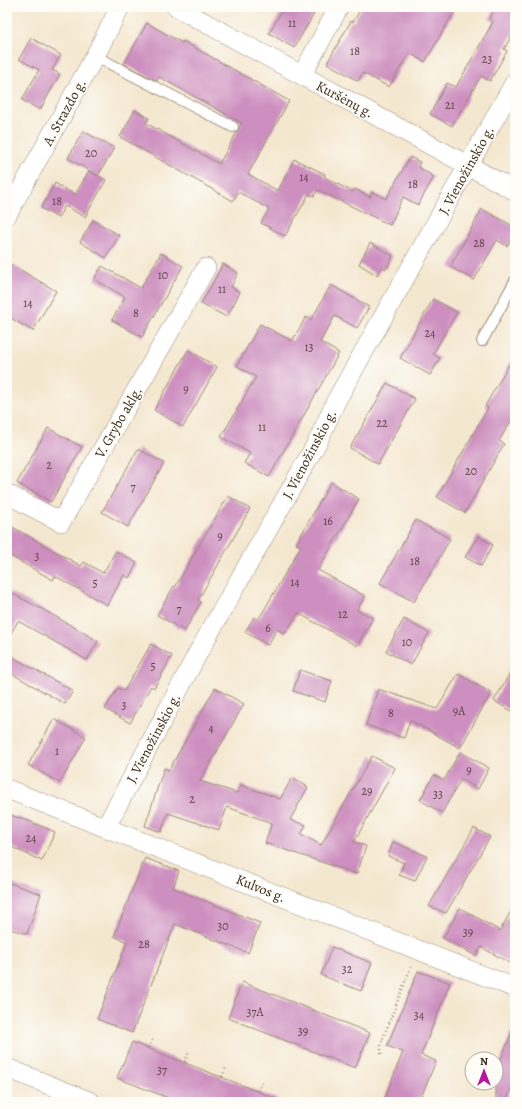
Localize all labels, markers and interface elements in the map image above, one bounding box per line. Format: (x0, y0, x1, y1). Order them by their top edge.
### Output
house number: 11 (288, 15, 296, 31)
house number: 18 (350, 43, 360, 59)
house number: 23 (482, 51, 492, 67)
street label: A. Strazdo g. (38, 75, 91, 150)
street label: Kuršėnų g. (313, 76, 377, 123)
house number: 21 (445, 97, 455, 113)
street label: J. Vienožinskio g. (434, 122, 499, 218)
house number: 20 (85, 145, 97, 161)
house number: 14 (299, 169, 309, 185)
house number: 18 (408, 176, 418, 192)
house number: 18 (52, 193, 62, 209)
house number: 28 (473, 235, 485, 251)
house number: 10 (158, 267, 168, 283)
house number: 11 (218, 281, 226, 297)
house number: 14 (23, 295, 33, 311)
house number: 8 (133, 305, 139, 321)
house number: 24 (424, 325, 436, 341)
house number: 13 (304, 339, 314, 355)
house number: 9 (183, 381, 189, 397)
street label: V. Grybo aklg. (90, 383, 147, 462)
street label: J. Vienožinskio g. (278, 406, 341, 502)
house number: 22 (376, 415, 388, 431)
house number: 11 (258, 419, 266, 435)
house number: 2 (46, 457, 52, 473)
house number: 20 (465, 463, 477, 479)
house number: 7 (130, 479, 136, 495)
house number: 16 (323, 513, 333, 529)
house number: 9 (217, 528, 223, 544)
house number: 3 (35, 548, 40, 564)
house number: 18 (410, 553, 420, 569)
house number: 14 (290, 574, 300, 590)
house number: 5 (92, 575, 98, 591)
house number: 7 (176, 601, 182, 617)
house number: 12 (338, 606, 348, 622)
house number: 6 (265, 620, 271, 636)
house number: 10 (402, 634, 412, 650)
house number: 5 (150, 658, 156, 674)
street label: J. Vienožinskio g. (122, 690, 185, 786)
house number: 3 (122, 697, 127, 713)
house number: 9A (453, 703, 466, 719)
house number: 8 (388, 705, 394, 721)
house number: 4 (208, 720, 214, 736)
house number: 1 (55, 743, 59, 759)
house number: 9 (466, 762, 472, 778)
house number: 29 (361, 783, 373, 799)
house number: 33 (433, 786, 443, 802)
house number: 2 (189, 791, 195, 807)
house number: 24 (25, 830, 37, 846)
street label: Kulvos g. (233, 870, 289, 907)
house number: 30 (217, 918, 229, 934)
house number: 39 (463, 924, 473, 940)
house number: 28 (138, 936, 150, 952)
house number: 32 (342, 961, 353, 977)
house number: 37A (246, 1004, 265, 1020)
house number: 34 (414, 1007, 425, 1023)
house number: 39 (298, 1023, 308, 1039)
north arrow (464, 1051, 504, 1091)
text: N (480, 1054, 488, 1069)
house number: 37 (157, 1062, 168, 1078)

